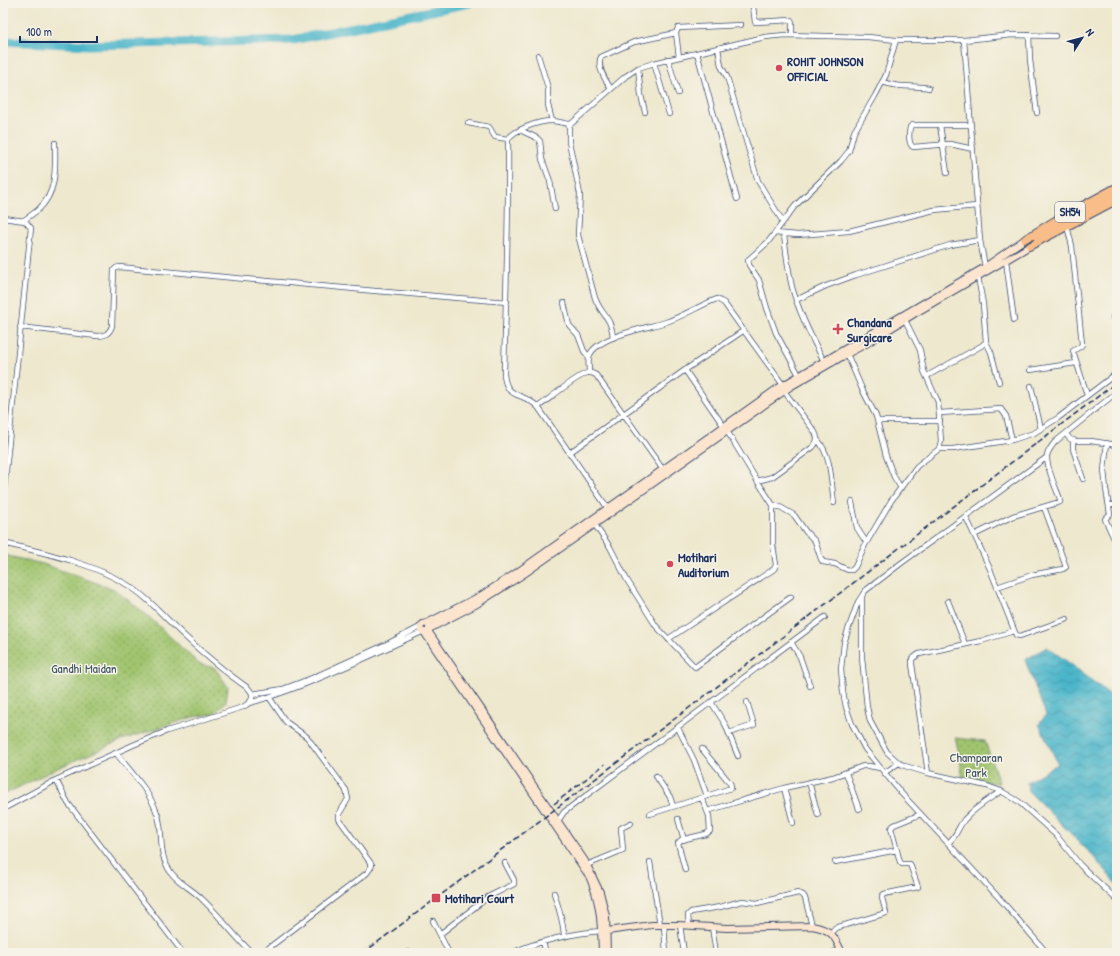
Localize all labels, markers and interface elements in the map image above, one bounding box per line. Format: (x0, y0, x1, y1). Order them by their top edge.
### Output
scale bar (20, 18, 97, 44)
north arrow (1062, 18, 1102, 58)
text: 100 m (26, 23, 52, 40)
text: N (1083, 26, 1098, 39)
place label: ROHIT JOHNSON OFFICIAL (787, 52, 864, 85)
marker: ROHIT JOHNSON OFFICIAL (774, 63, 784, 73)
road number: SH54 (1055, 202, 1085, 222)
place label: Chandana Surgicare (847, 313, 893, 347)
marker: Chandana Surgicare (832, 323, 844, 335)
place label: Motihari Auditorium (678, 548, 729, 581)
marker: Motihari Auditorium (665, 559, 675, 569)
park label: Gandhi Maidan (51, 659, 117, 677)
park label: Champaran Park (949, 748, 1003, 781)
place label: Motihari Court (445, 889, 514, 907)
marker: Motihari Court (430, 892, 442, 904)

